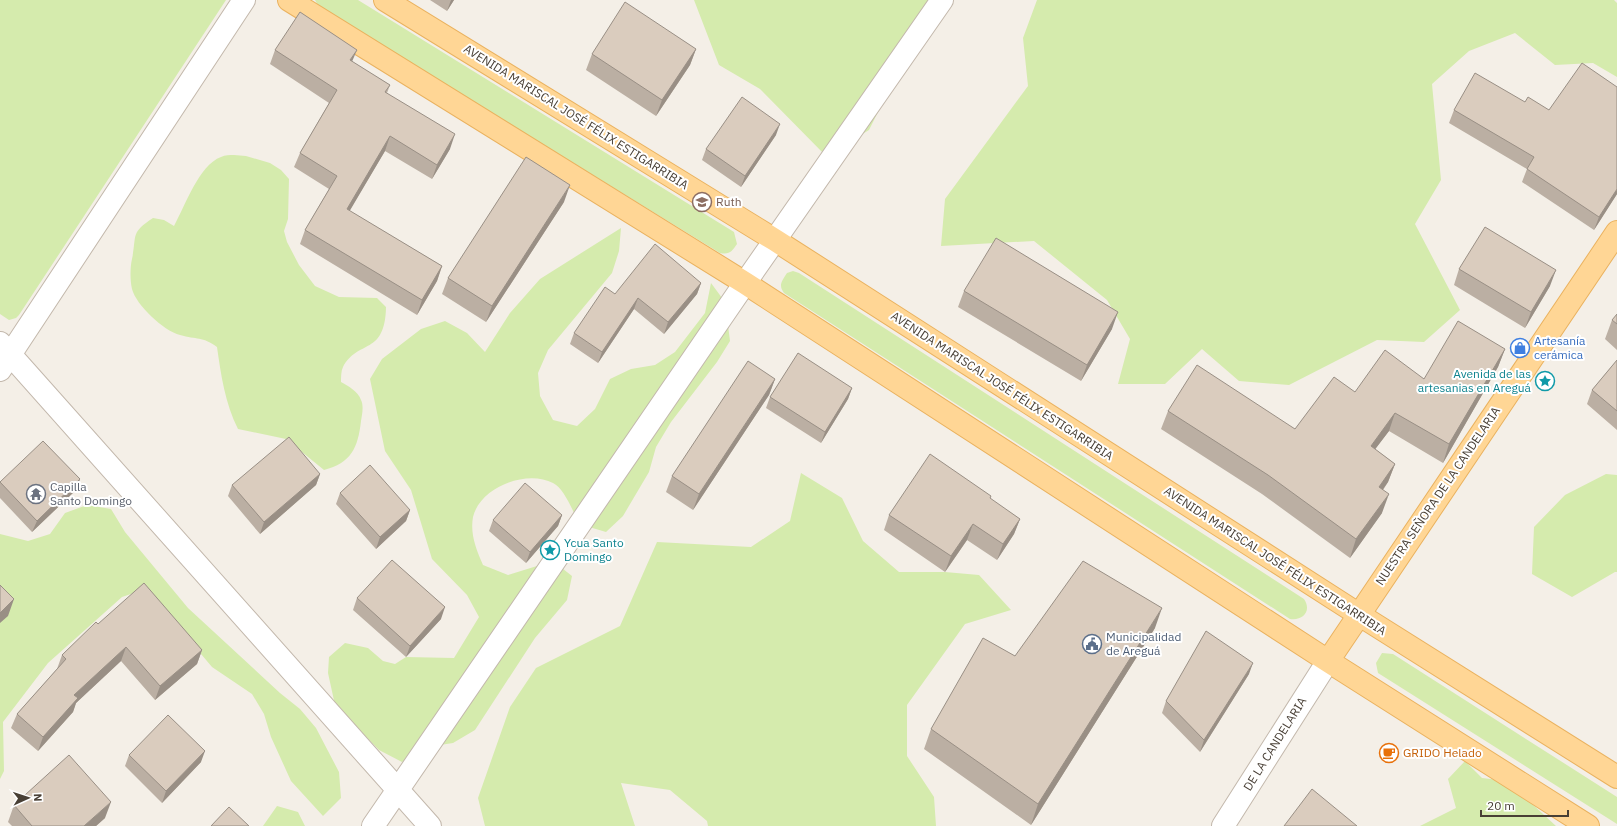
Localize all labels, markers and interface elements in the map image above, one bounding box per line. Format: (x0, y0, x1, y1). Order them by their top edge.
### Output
street label: AVENIDA MARISCAL JOSÉ FÉLIX ESTIGARRIBIA (461, 41, 692, 193)
school or university icon: Ruth (691, 191, 713, 213)
place label: Ruth (716, 194, 742, 209)
street label: AVENIDA MARISCAL JOSÉ FÉLIX ESTIGARRIBIA (888, 308, 1117, 463)
place label: Artesanía cerámica (1534, 333, 1586, 362)
shop icon: Artesanía cerámica (1509, 337, 1531, 359)
place label: Avenida de las artesanias en Areguá (1418, 366, 1532, 395)
place icon: Avenida de las artesanias en Areguá (1534, 370, 1556, 392)
street label: NUESTRA SEÑORA DE LA CANDELARIA (1372, 403, 1503, 588)
place label: Capilla Santo Domingo (50, 479, 132, 508)
temple icon: Capilla Santo Domingo (25, 483, 47, 505)
street label: AVENIDA MARISCAL JOSÉ FÉLIX ESTIGARRIBIA (1161, 483, 1390, 638)
place label: Ycua Santo Domingo (564, 535, 624, 564)
place icon: Ycua Santo Domingo (539, 539, 561, 561)
place label: Municipalidad de Areguá (1106, 629, 1181, 658)
public building icon: Municipalidad de Areguá (1081, 633, 1103, 655)
street label: DE LA CANDELARIA (1240, 694, 1310, 793)
cafe icon: GRIDO Helado (1378, 742, 1400, 764)
place label: GRIDO Helado (1403, 745, 1482, 760)
north arrow (8, 778, 48, 818)
scale bar (1481, 792, 1568, 818)
text: N (31, 793, 45, 802)
text: 20 m (1487, 798, 1515, 813)

